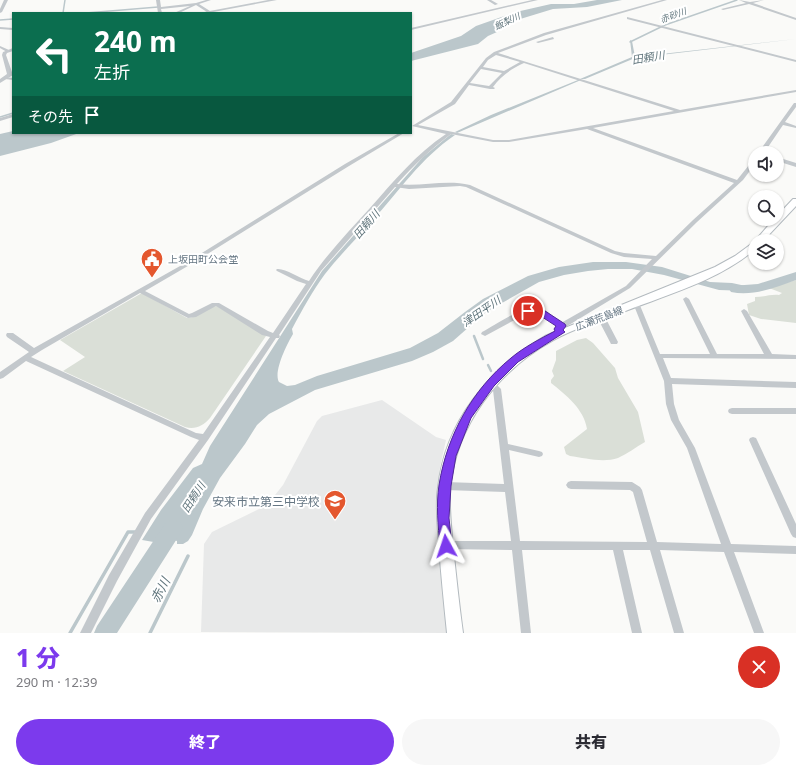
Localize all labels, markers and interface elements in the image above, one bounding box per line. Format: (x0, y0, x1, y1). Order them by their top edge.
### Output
water label: 赤砂川 (658, 4, 689, 26)
water label: 飯梨川 (492, 9, 523, 33)
text: 240 m (94, 22, 177, 60)
icon: left (28, 28, 80, 80)
water label: 田頼川 (631, 47, 666, 67)
text: 左折 (94, 60, 130, 84)
icon: arrive (81, 104, 103, 126)
text: その先 (28, 106, 73, 126)
map controls (748, 146, 784, 270)
button: sound (748, 146, 784, 182)
button: search (748, 190, 784, 226)
water label: 田頼川 (350, 206, 383, 241)
button: layers (748, 234, 784, 270)
public building icon: 上坂田町公会堂 (139, 246, 165, 279)
place label: 上坂田町公会堂 (168, 252, 238, 266)
water label: 津田平川 (459, 292, 504, 330)
pin (511, 294, 545, 328)
icon: arrive (517, 300, 539, 322)
street label: 広瀬荒島線 (573, 303, 625, 333)
water label: 田頼川 (178, 478, 209, 515)
school or university icon: 安来市立第三中学校 (322, 488, 348, 521)
place label: 安来市立第三中学校 (212, 493, 320, 510)
position arrow (425, 525, 467, 567)
water label: 赤川 (146, 573, 175, 606)
text: 1 分 (16, 641, 60, 674)
button: close (738, 646, 780, 688)
text: 290 m · 12:39 (16, 673, 97, 691)
button: 終了 (16, 719, 394, 765)
button: 共有 (402, 719, 780, 765)

